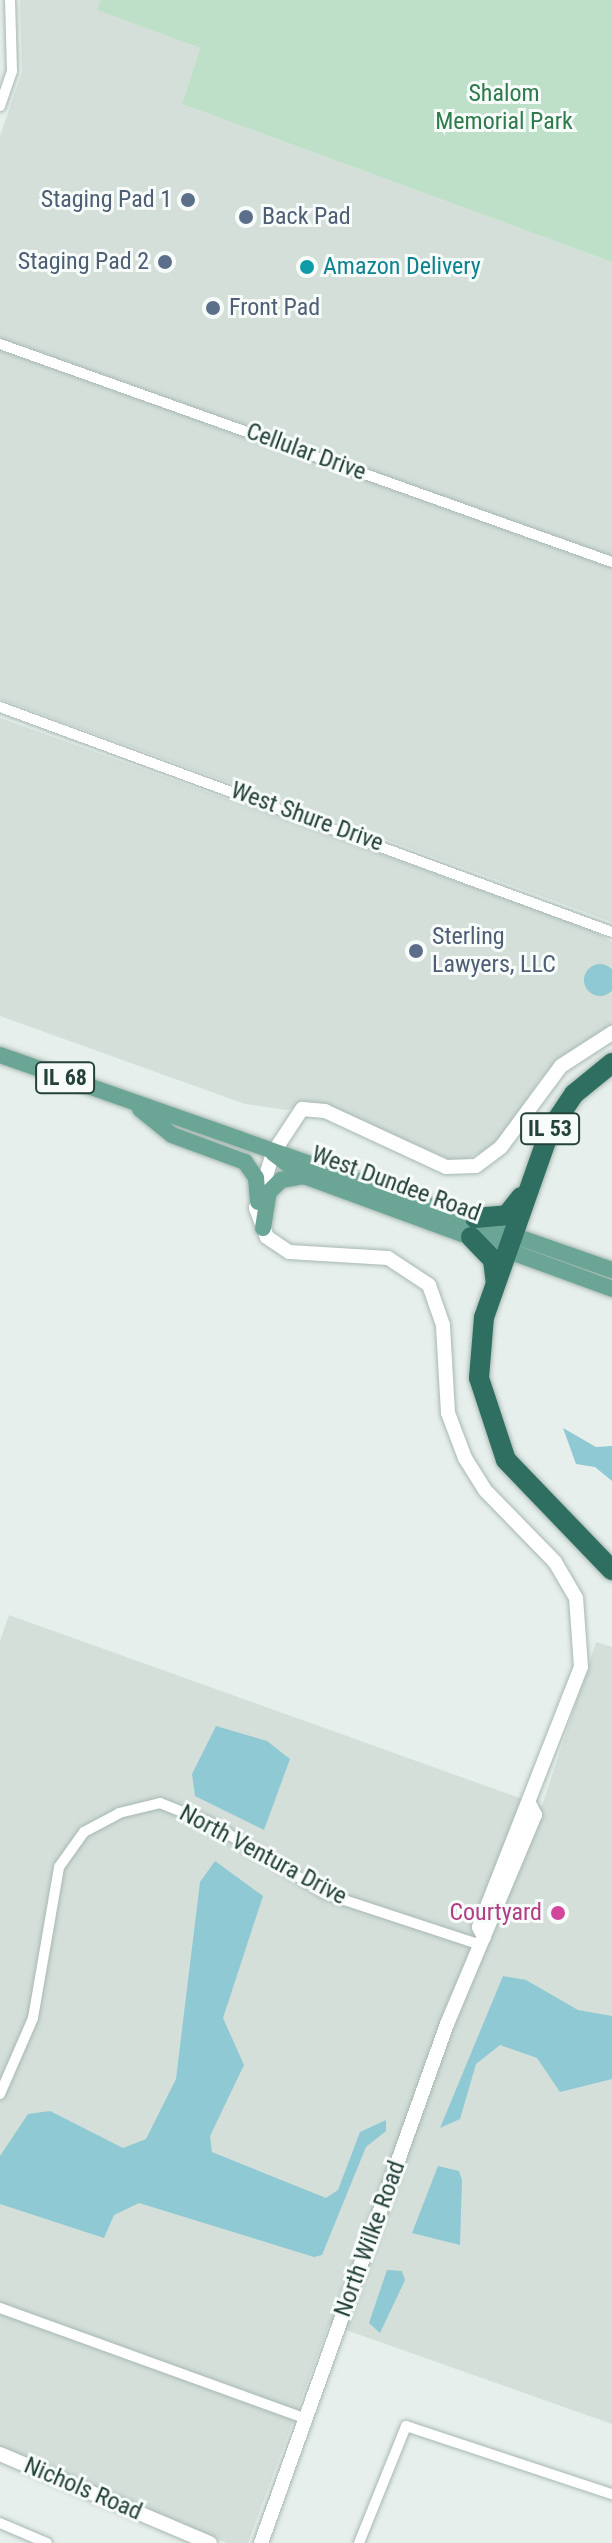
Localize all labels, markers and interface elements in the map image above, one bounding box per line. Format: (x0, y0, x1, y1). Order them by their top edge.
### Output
park label: Shalom Memorial Park (435, 80, 573, 136)
place label: Staging Pad 1 (41, 186, 172, 214)
marker: Staging Pad 1 (179, 191, 197, 209)
place label: Back Pad (262, 203, 351, 231)
marker: Back Pad (237, 208, 255, 226)
place label: Staging Pad 2 (18, 248, 149, 276)
marker: Staging Pad 2 (156, 253, 174, 271)
place label: Amazon Delivery (323, 253, 481, 281)
marker: Amazon Delivery (298, 258, 316, 276)
place label: Front Pad (229, 294, 320, 322)
marker: Front Pad (204, 299, 222, 317)
street label: Cellular Drive (242, 417, 370, 487)
street label: West Shure Drive (227, 776, 387, 858)
place label: Sterling Lawyers, LLC (432, 923, 556, 979)
marker: Sterling Lawyers, LLC (407, 942, 425, 960)
road number: IL 68 (35, 1060, 95, 1096)
road number: IL 53 (520, 1111, 580, 1147)
street label: West Dundee Road (308, 1140, 484, 1228)
street label: North Ventura Drive (174, 1799, 352, 1911)
place label: Courtyard (449, 1899, 542, 1927)
marker: Courtyard (549, 1904, 567, 1922)
street label: North Wilke Road (328, 2157, 412, 2321)
street label: Nichols Road (20, 2451, 146, 2527)

